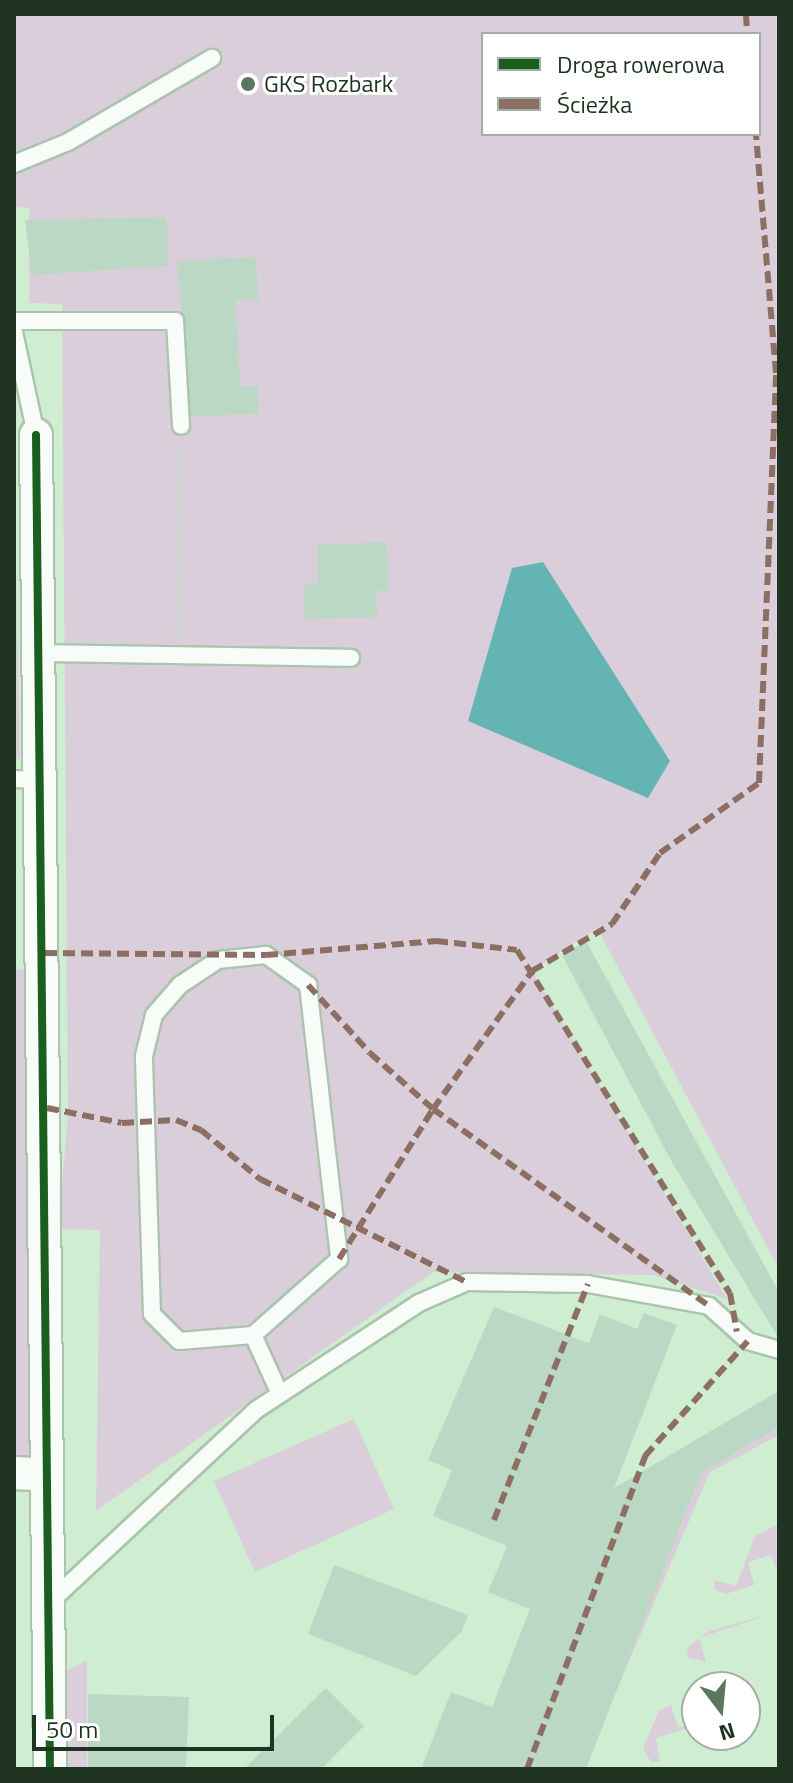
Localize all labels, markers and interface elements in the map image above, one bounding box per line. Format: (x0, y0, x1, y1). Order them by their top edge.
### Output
legend (481, 32, 761, 136)
text: Droga rowerowa (557, 46, 725, 82)
place label: GKS Rozbark (264, 70, 393, 98)
marker: GKS Rozbark (239, 75, 257, 93)
text: Ścieżka (557, 86, 632, 122)
north arrow (681, 1671, 761, 1751)
scale bar (36, 1699, 278, 1749)
text: 50 m (46, 1711, 98, 1747)
text: N (715, 1714, 739, 1751)

